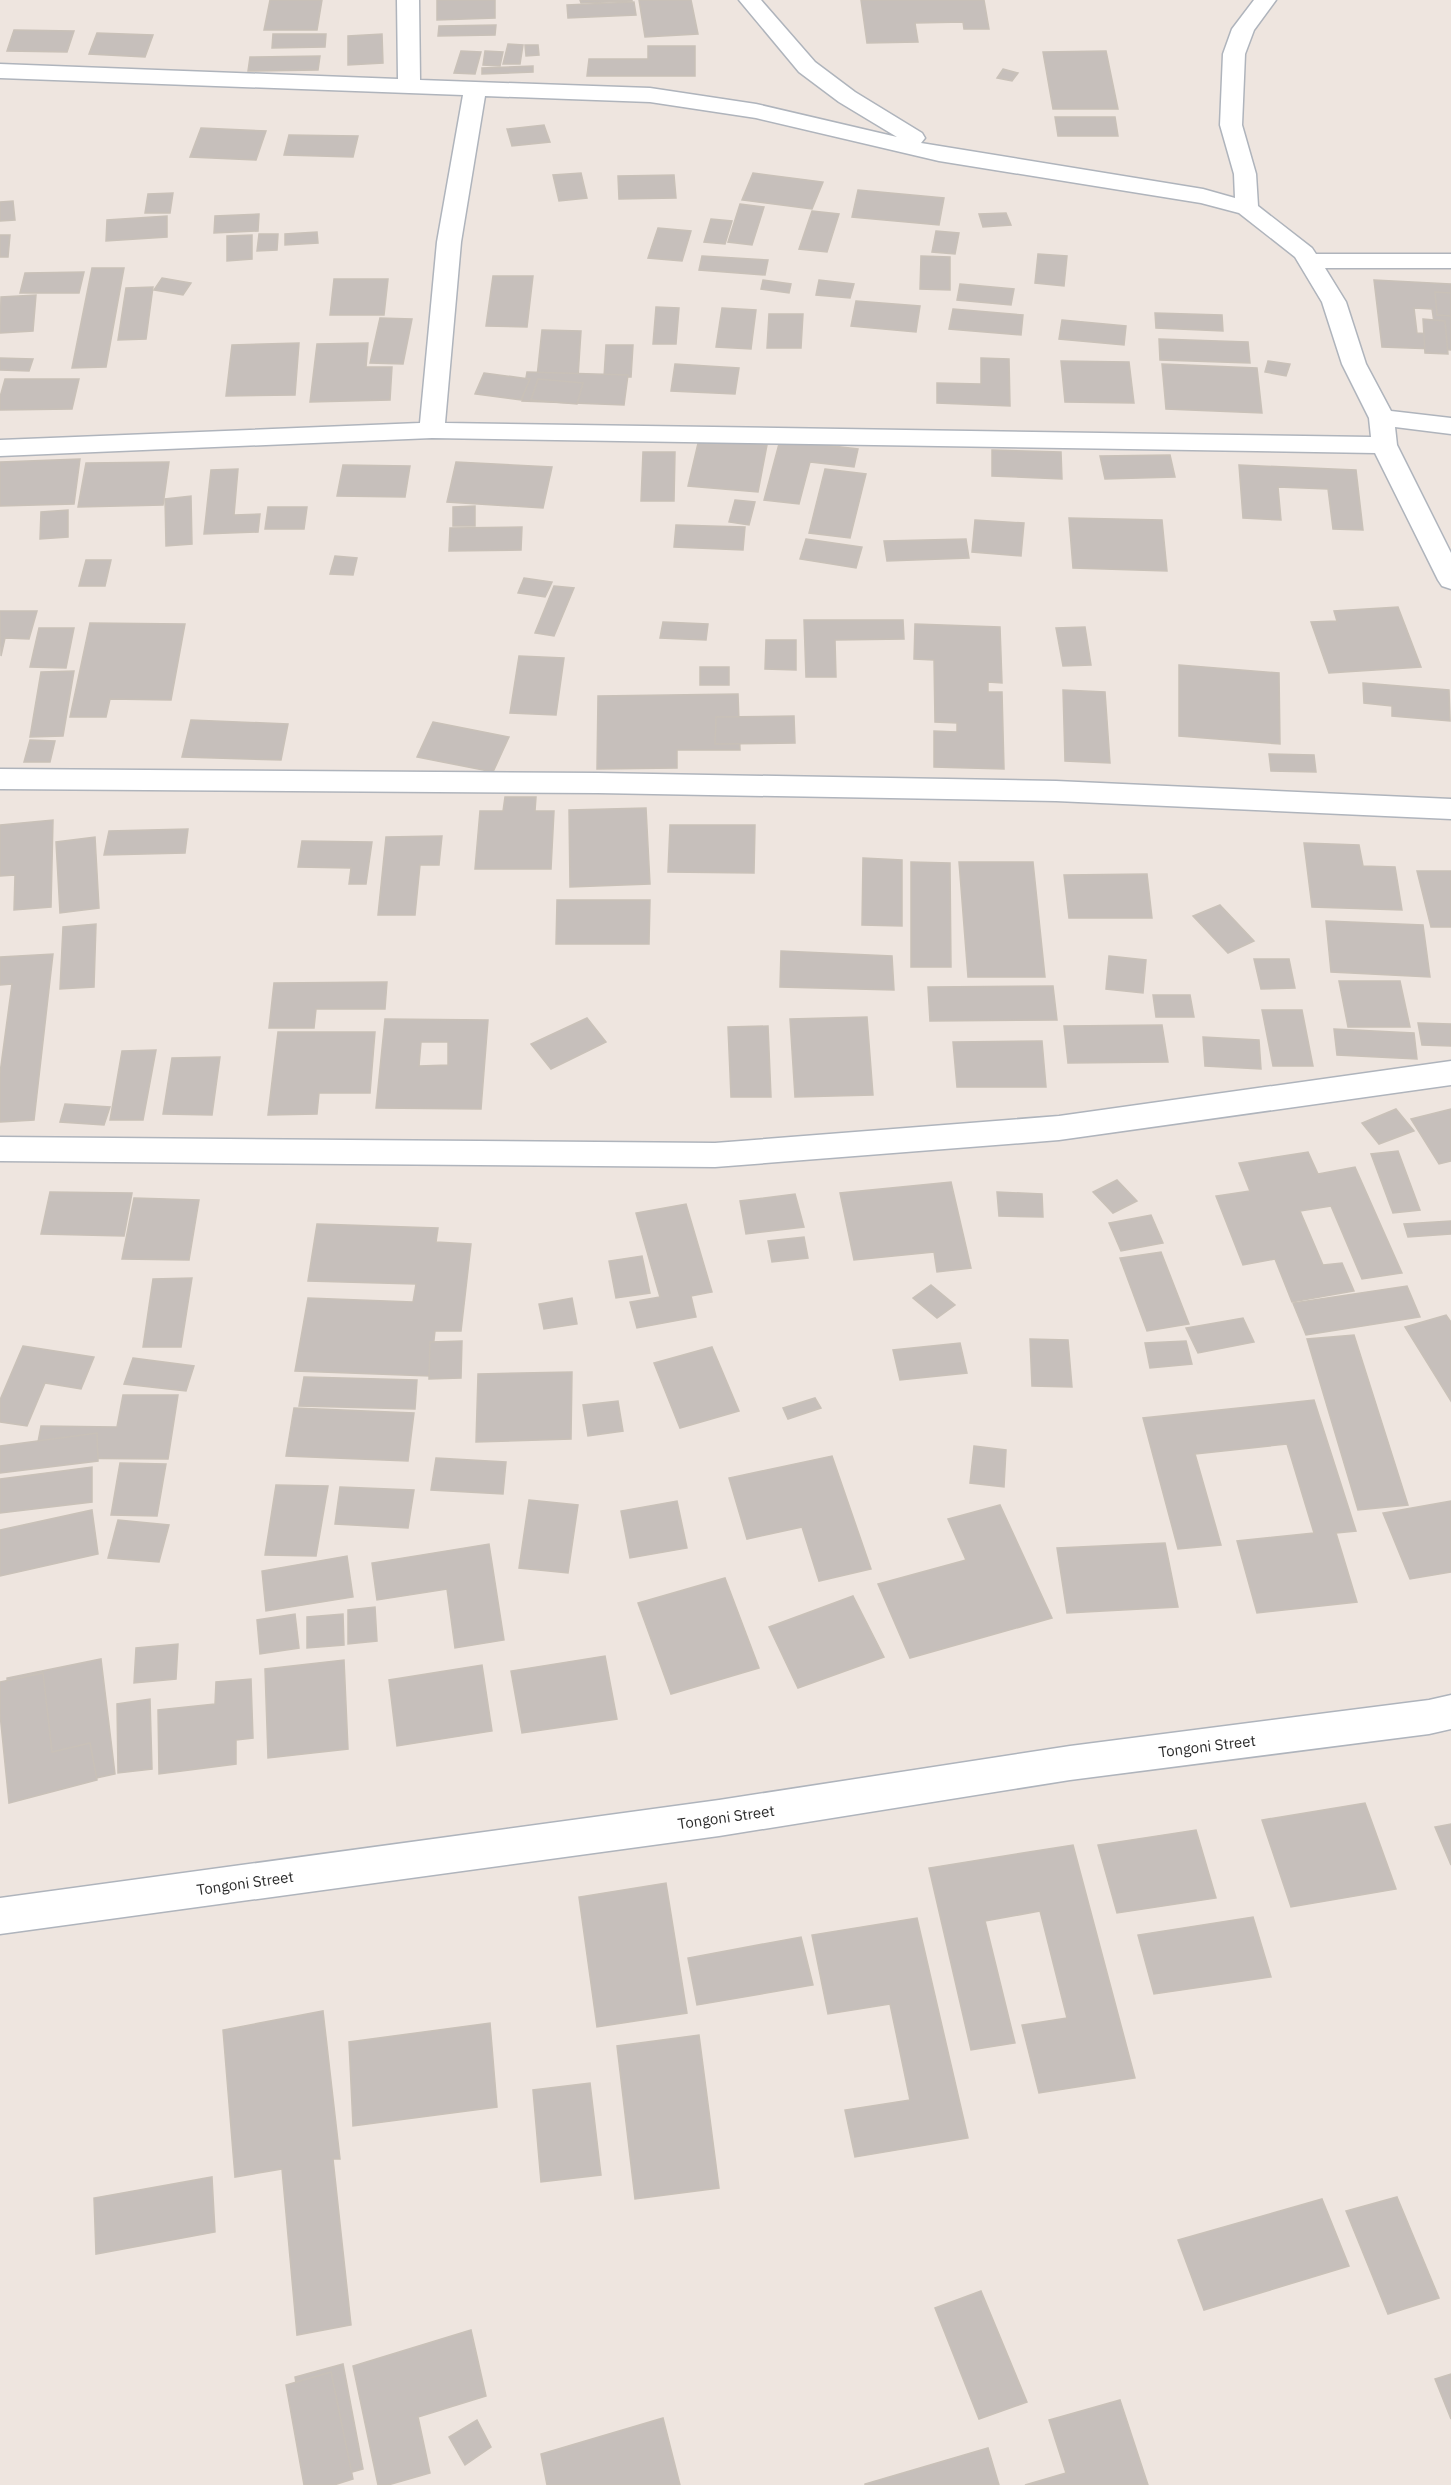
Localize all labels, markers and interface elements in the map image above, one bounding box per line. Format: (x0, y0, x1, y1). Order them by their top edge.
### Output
street label: Tongoni Street (1157, 1731, 1257, 1761)
street label: Tongoni Street (676, 1801, 776, 1833)
street label: Tongoni Street (195, 1867, 295, 1899)

